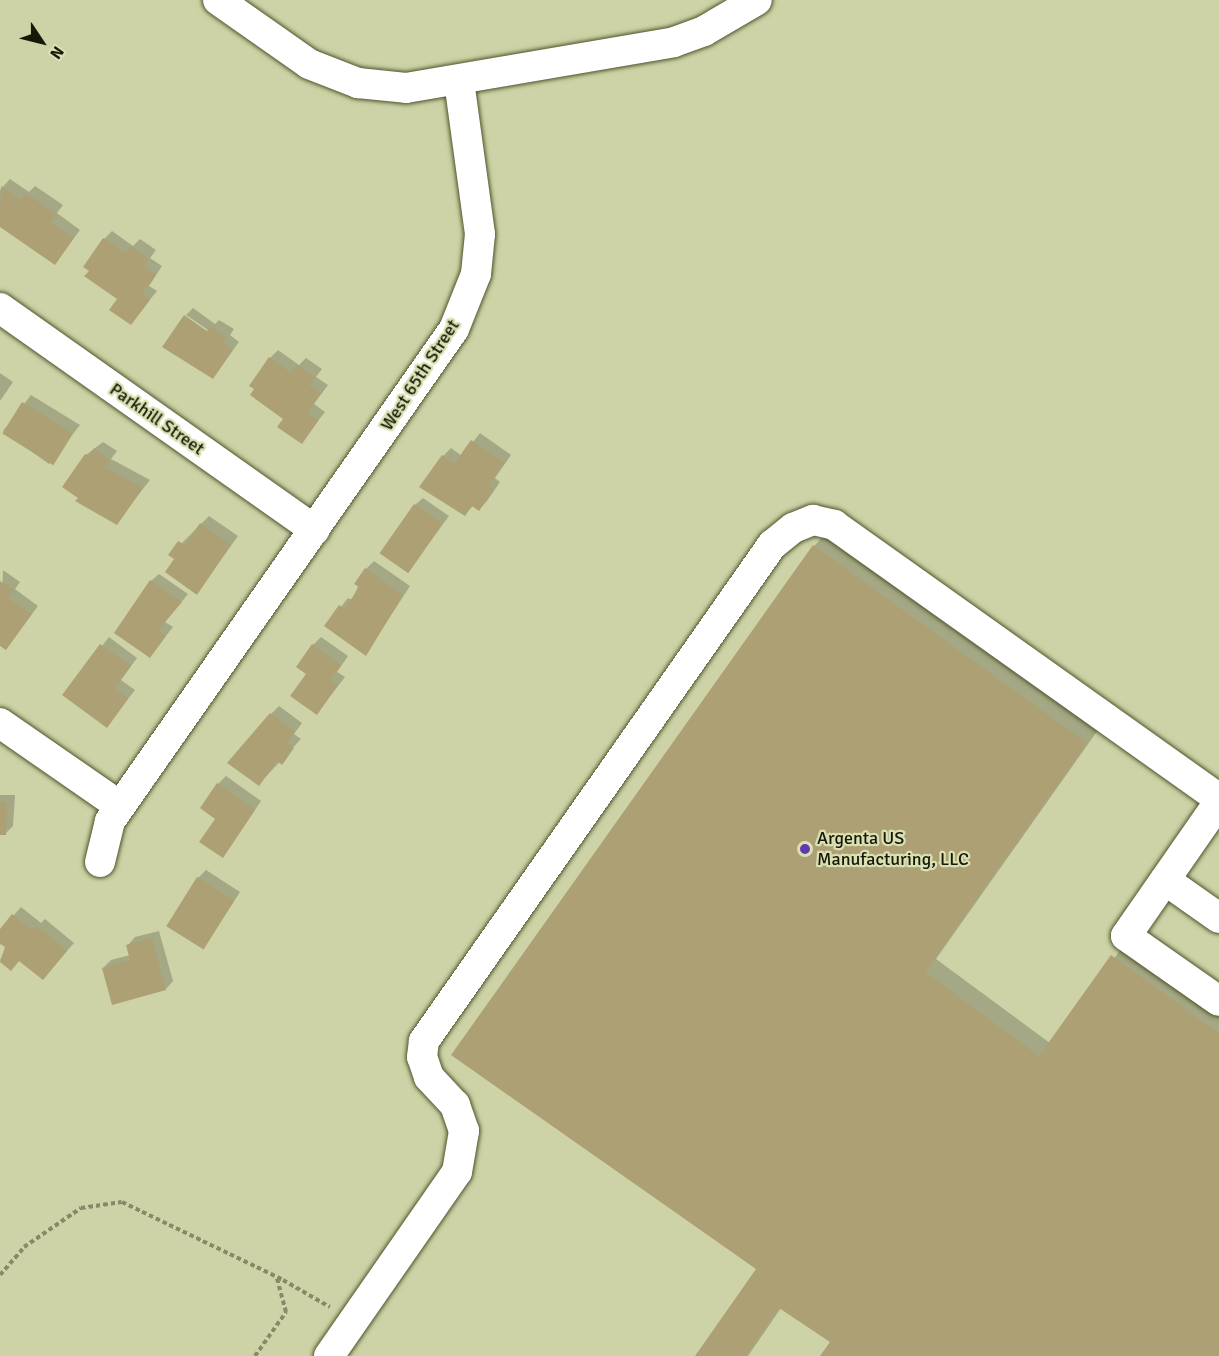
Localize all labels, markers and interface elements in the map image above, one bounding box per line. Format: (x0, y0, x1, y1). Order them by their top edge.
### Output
north arrow (12, 12, 72, 72)
text: N (45, 42, 68, 63)
street label: West 65th Street (376, 315, 464, 435)
street label: Parkhill Street (106, 378, 208, 460)
place label: Argenta US Manufacturing, LLC (817, 828, 969, 870)
marker: Argenta US Manufacturing, LLC (798, 842, 812, 856)

